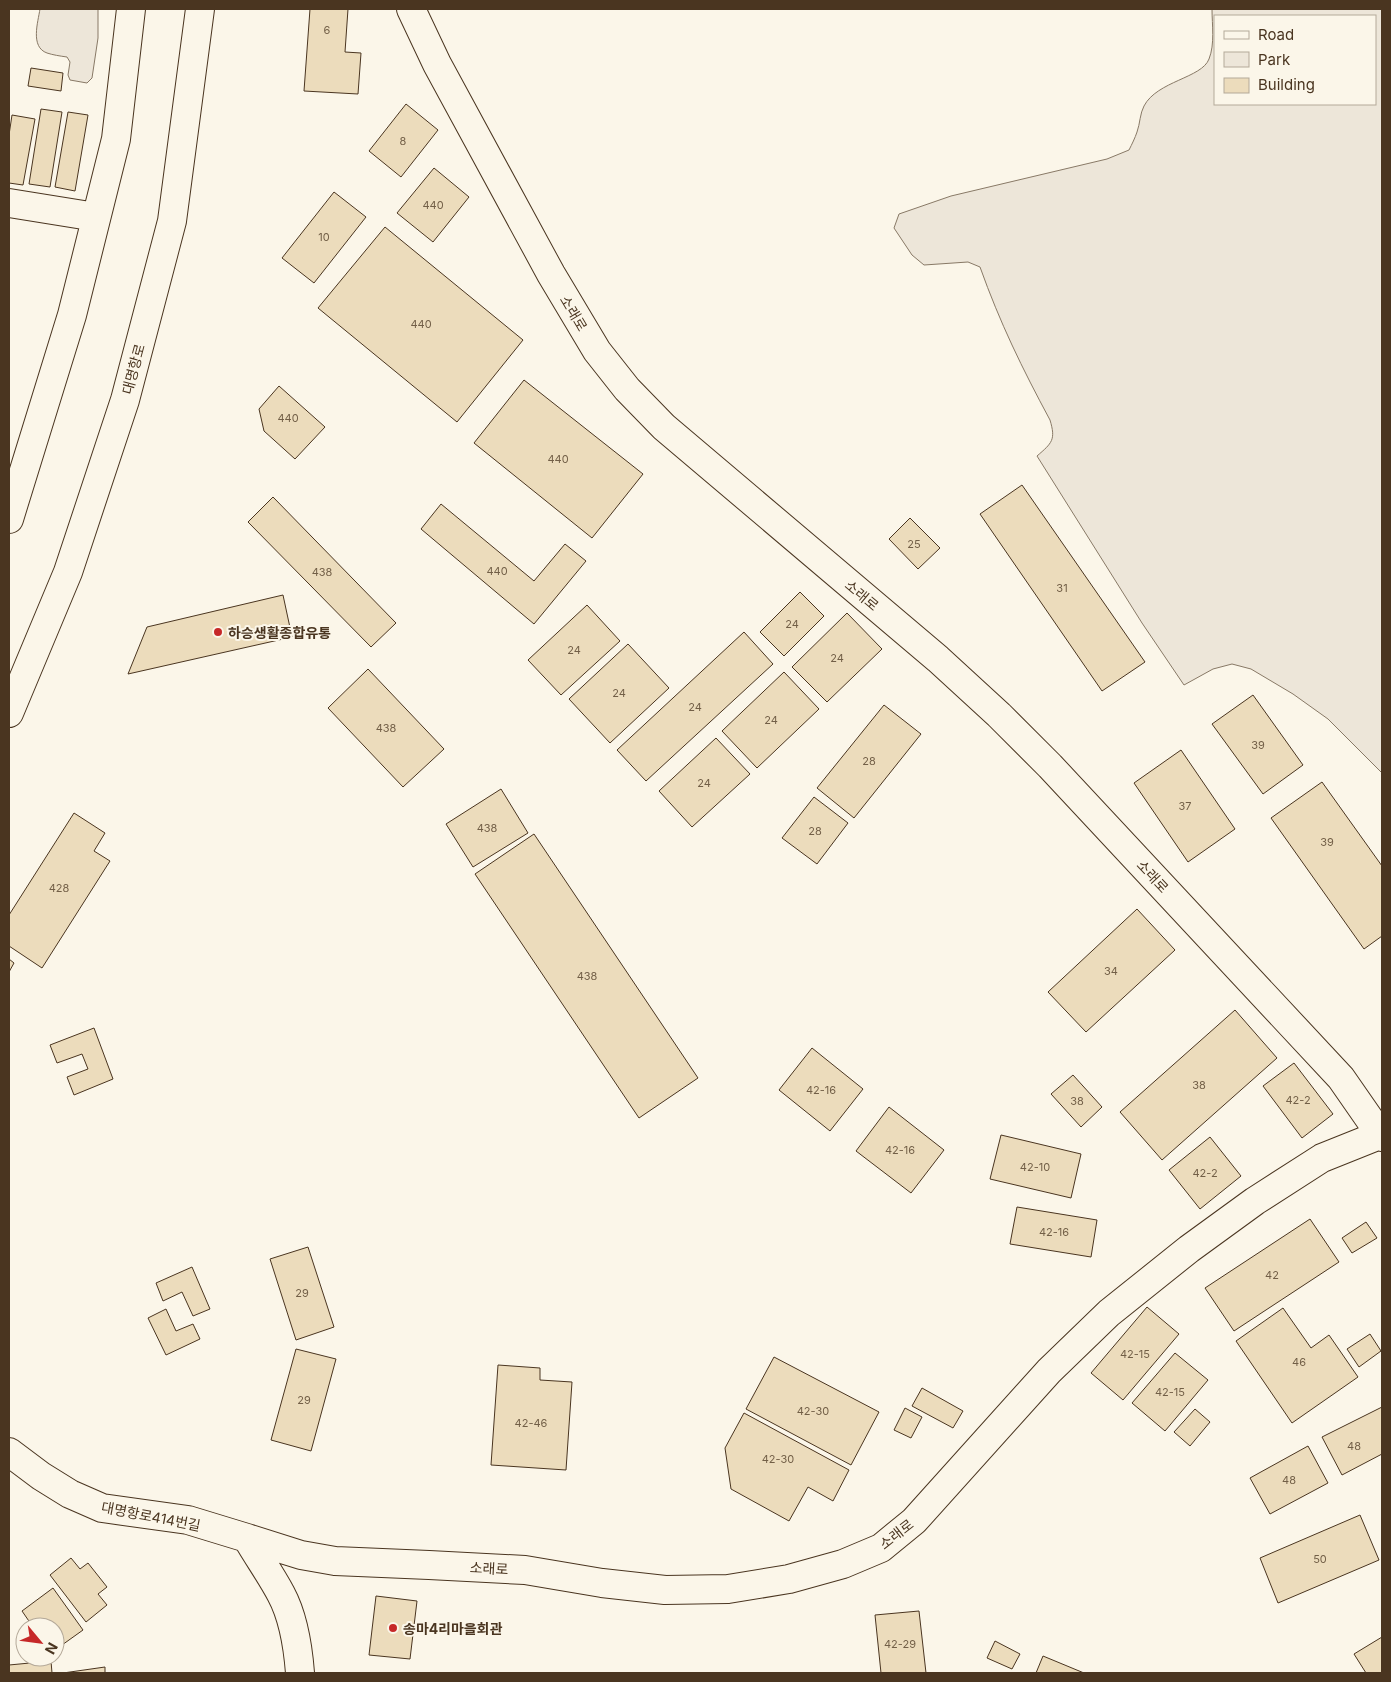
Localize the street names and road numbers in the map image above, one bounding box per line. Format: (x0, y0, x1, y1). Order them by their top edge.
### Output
street label: 소래로 (557, 292, 591, 334)
street label: 대명항로 (118, 342, 148, 396)
street label: 소래로 (842, 576, 882, 614)
street label: 소래로 (1134, 856, 1172, 896)
street label: 대명항로414번길 (100, 1498, 202, 1534)
street label: 소래로 (876, 1515, 917, 1553)
street label: 소래로 (469, 1559, 509, 1578)

